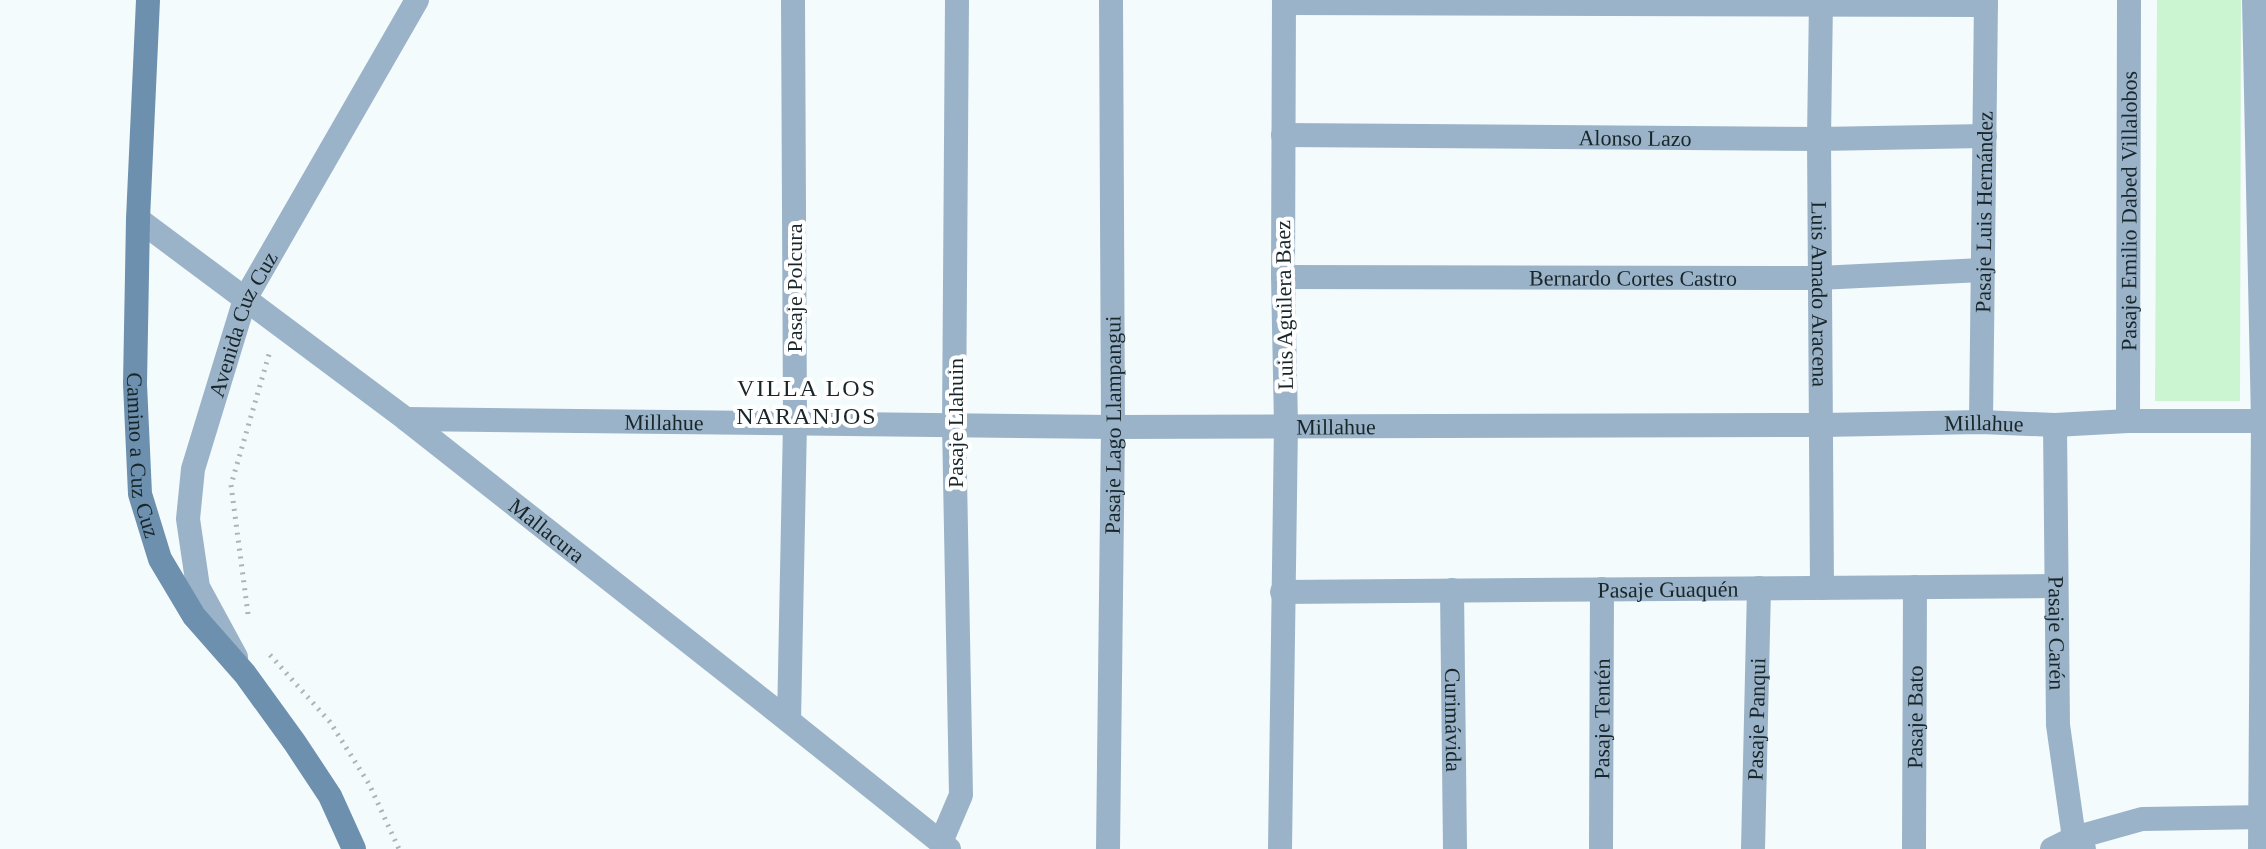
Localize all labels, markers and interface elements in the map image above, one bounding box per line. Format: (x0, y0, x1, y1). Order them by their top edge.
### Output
street label: Pasaje Emilio Dabed Villalobos (2116, 71, 2141, 351)
street label: Pasaje Luis Hernández (1970, 111, 1997, 313)
street label: Alonso Lazo (1578, 125, 1692, 151)
street label: Luis Amado Aracena (1807, 201, 1833, 387)
street label: Luis Aguilera Baez (1270, 220, 1298, 390)
street label: Pasaje Polcura (782, 223, 807, 352)
street label: Avenida Cuz Cuz (203, 247, 282, 400)
street label: Bernardo Cortes Castro (1529, 265, 1737, 290)
street label: Pasaje Lago Llampangui (1099, 316, 1126, 535)
street label: Pasaje Llahuin (943, 358, 968, 488)
street label: Camino a Cuz Cuz (122, 372, 165, 541)
district label: VILLA LOS NARANJOS (736, 375, 878, 429)
street label: Millahue (624, 409, 704, 435)
street label: Millahue (1944, 409, 2024, 436)
street label: Millahue (1296, 414, 1376, 439)
street label: Mallacura (504, 493, 590, 568)
street label: Pasaje Guaquén (1597, 576, 1739, 602)
street label: Pasaje Carén (2044, 576, 2070, 690)
street label: Pasaje Panqui (1742, 657, 1770, 781)
street label: Pasaje Tentén (1589, 659, 1614, 780)
street label: Pasaje Bato (1902, 665, 1927, 769)
street label: Curimávida (1440, 668, 1467, 772)

